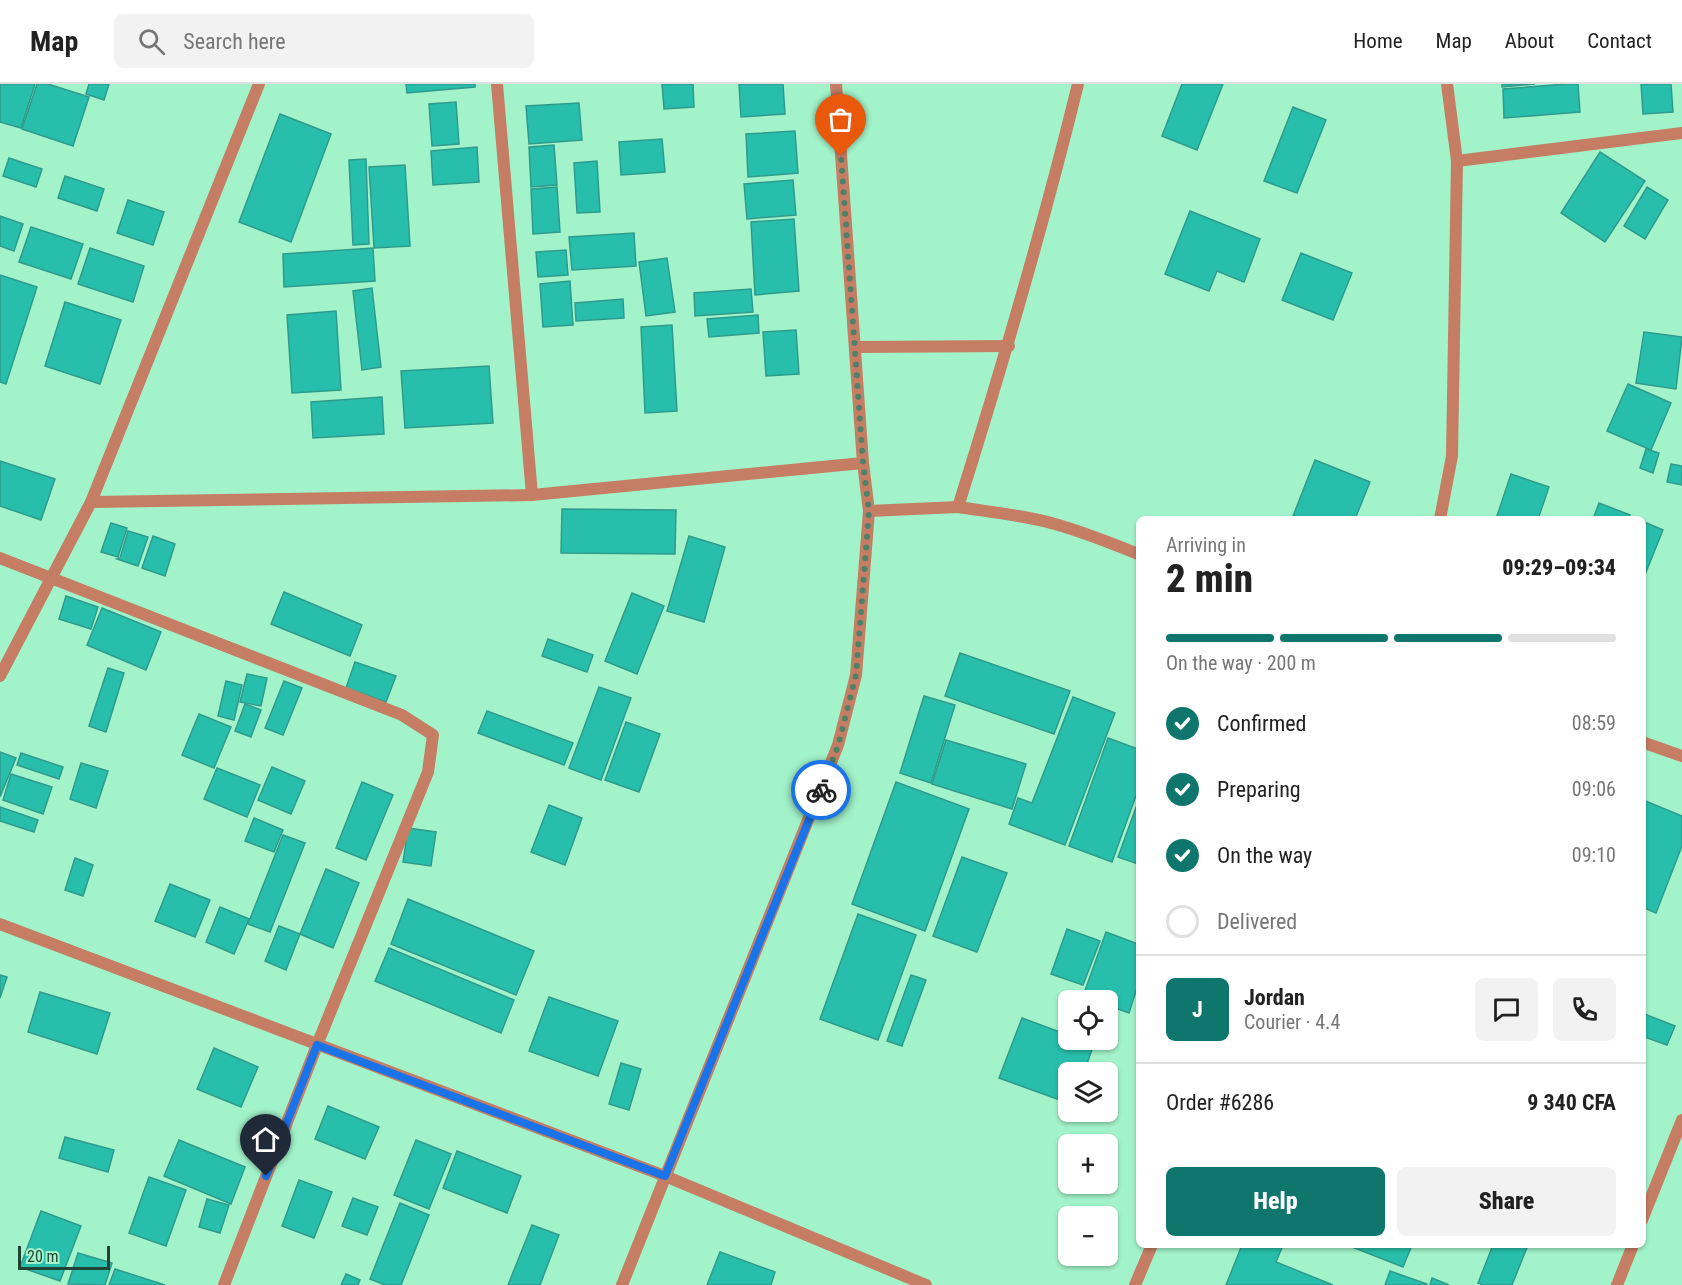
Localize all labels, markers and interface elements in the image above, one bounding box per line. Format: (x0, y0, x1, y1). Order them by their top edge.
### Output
search box (114, 14, 534, 68)
text: Map (30, 25, 78, 58)
icon: search (135, 25, 168, 58)
text: Search here (183, 29, 286, 54)
text: Home (1353, 29, 1403, 53)
text: Map (1436, 29, 1472, 53)
text: About (1505, 29, 1554, 53)
text: Contact (1587, 29, 1652, 53)
pin (815, 94, 866, 156)
icon: bag (824, 103, 857, 136)
text: Arriving in (1166, 533, 1246, 557)
text: 09:29–09:34 (1502, 555, 1616, 580)
text: 2 min (1166, 556, 1253, 602)
text: On the way · 200 m (1166, 651, 1316, 675)
icon: check (1166, 707, 1199, 740)
text: Confirmed (1217, 711, 1306, 736)
text: 08:59 (1572, 711, 1616, 735)
courier (791, 760, 851, 820)
icon: check (1166, 773, 1199, 806)
icon: bike (805, 774, 838, 807)
text: Preparing (1217, 777, 1301, 802)
text: 09:06 (1572, 777, 1616, 801)
icon: check (1166, 839, 1199, 872)
text: On the way (1217, 843, 1312, 868)
text: 09:10 (1572, 843, 1616, 867)
text: Delivered (1217, 909, 1297, 934)
button: chat (1475, 978, 1538, 1041)
button: phone (1553, 978, 1616, 1041)
text: Jordan (1244, 985, 1305, 1010)
map controls (1058, 990, 1118, 1266)
button: locate (1058, 990, 1118, 1050)
text: J (1192, 997, 1203, 1022)
text: Courier · 4.4 (1244, 1010, 1340, 1034)
button: layers (1058, 1062, 1118, 1122)
text: Order #6286 (1166, 1090, 1274, 1115)
text: 9 340 CFA (1527, 1090, 1616, 1115)
pin (240, 1114, 291, 1176)
icon: home (249, 1123, 282, 1156)
button: + (1058, 1134, 1118, 1194)
button: Help (1166, 1167, 1385, 1236)
button: Share (1397, 1167, 1616, 1236)
button: − (1058, 1206, 1118, 1266)
scale bar (18, 1243, 110, 1270)
text: 20 m (27, 1247, 59, 1266)

